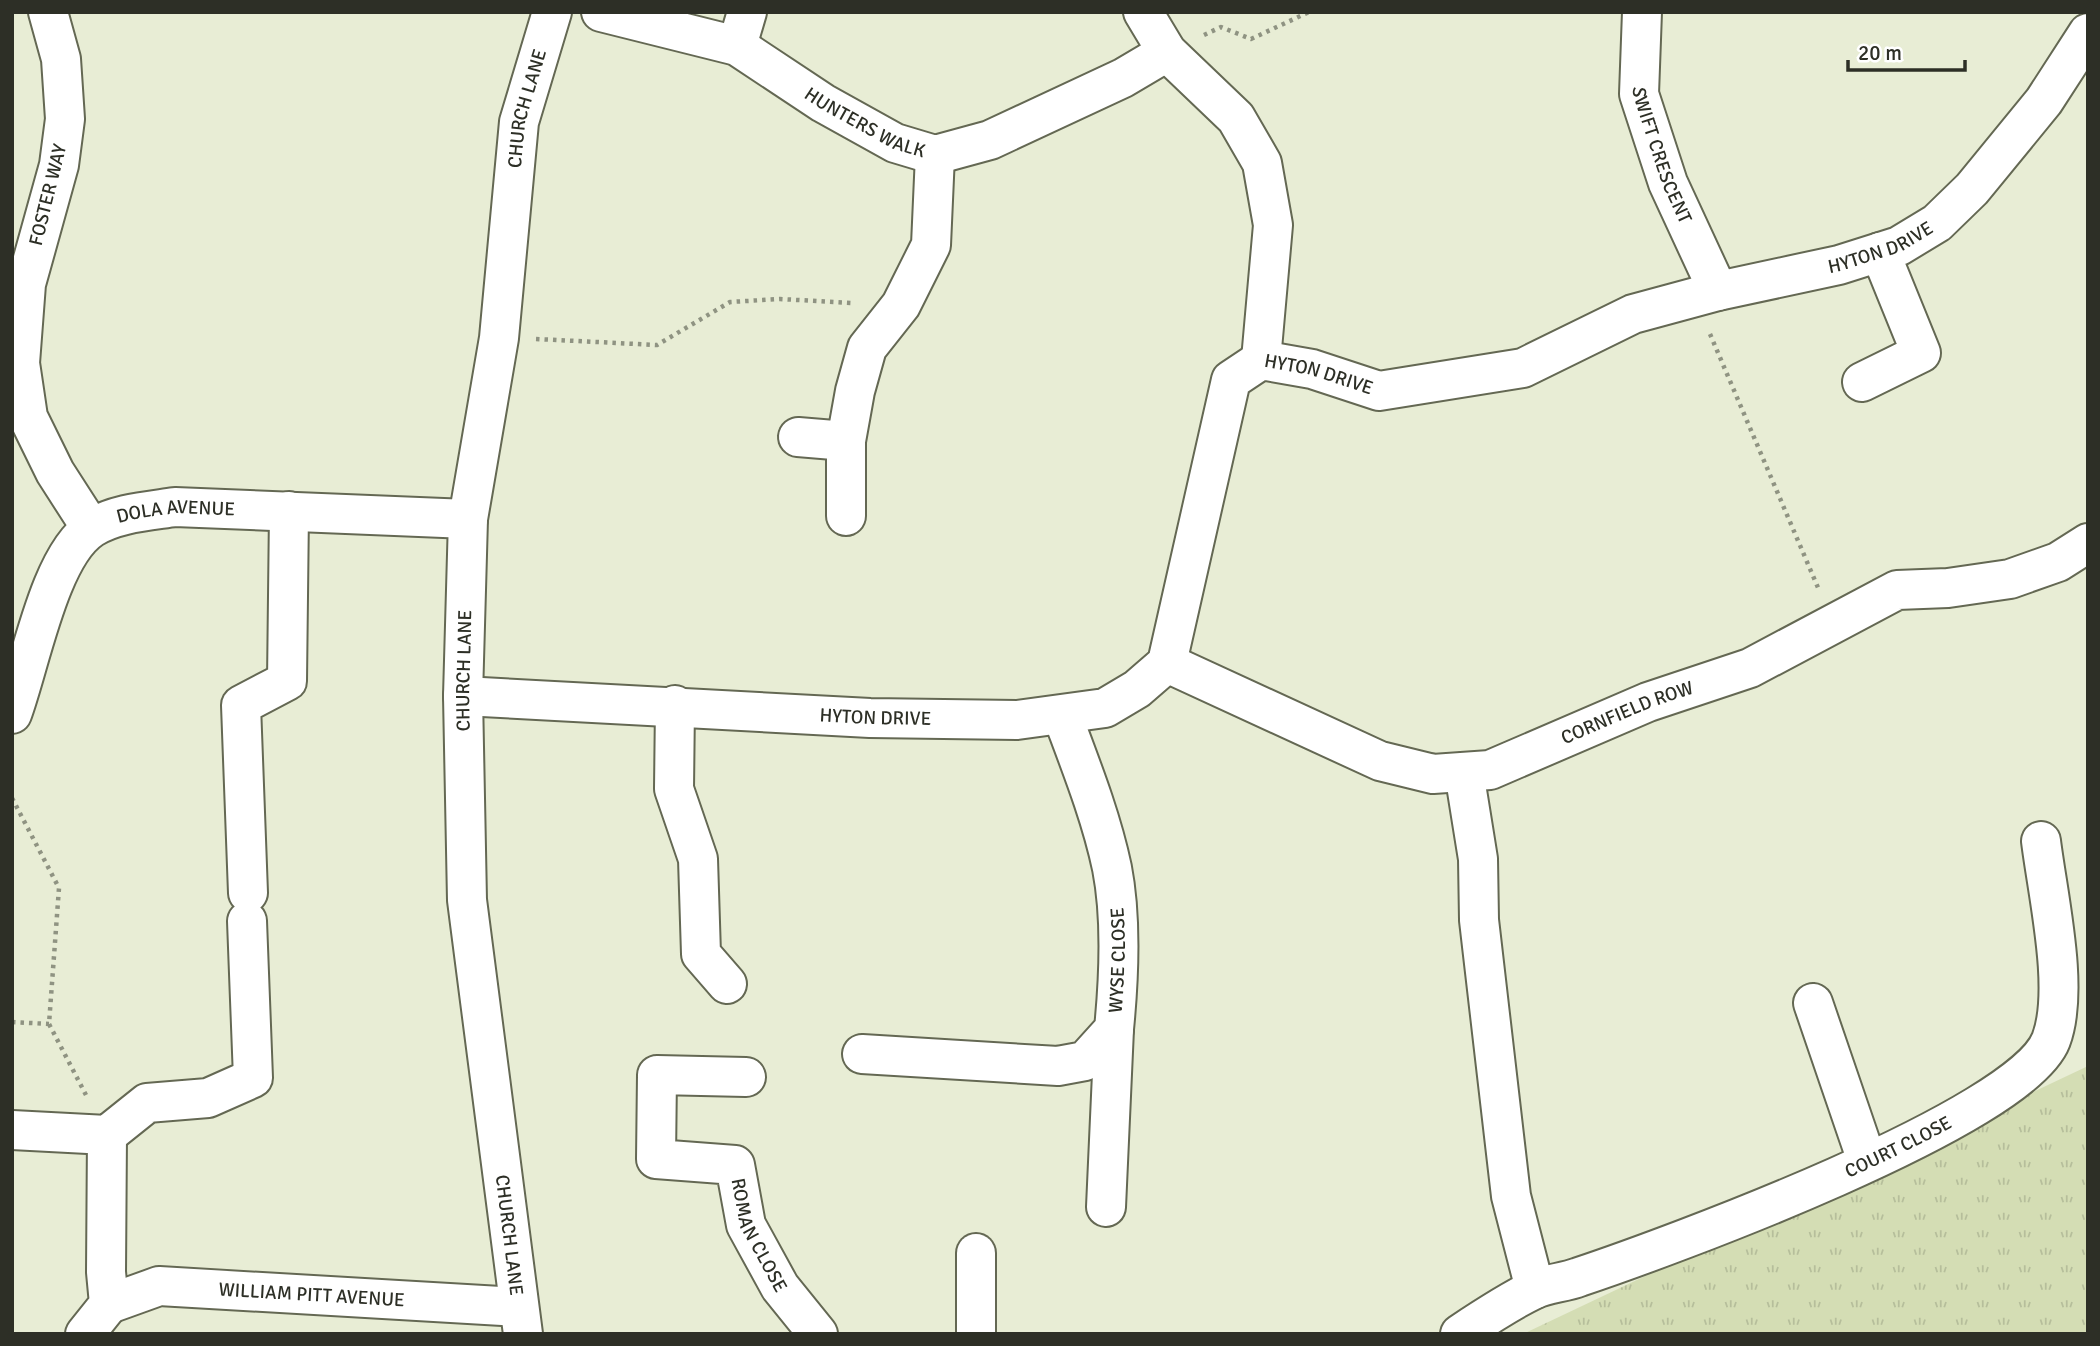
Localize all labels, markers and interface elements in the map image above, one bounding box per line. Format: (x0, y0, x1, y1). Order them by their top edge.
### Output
scale bar (1848, 28, 1965, 72)
text: 20 m (1858, 40, 1902, 66)
street label: CHURCH LANE (503, 46, 552, 169)
street label: HUNTERS WALK (800, 82, 929, 164)
street label: SWIFT CRESCENT (1627, 87, 1697, 228)
street label: FOSTER WAY (24, 141, 72, 248)
street label: HYTON DRIVE (1826, 216, 1938, 279)
street label: HYTON DRIVE (1262, 349, 1376, 400)
street label: DOLA AVENUE (114, 495, 235, 529)
street label: CHURCH LANE (451, 609, 477, 732)
street label: CORNFIELD ROW (1557, 676, 1696, 750)
street label: HYTON DRIVE (819, 703, 931, 731)
street label: WYSE CLOSE (1104, 907, 1131, 1014)
street label: COURT CLOSE (1841, 1111, 1956, 1183)
street label: CHURCH LANE (490, 1173, 528, 1297)
street label: ROMAN CLOSE (726, 1176, 793, 1296)
street label: WILLIAM PITT AVENUE (218, 1278, 405, 1312)

